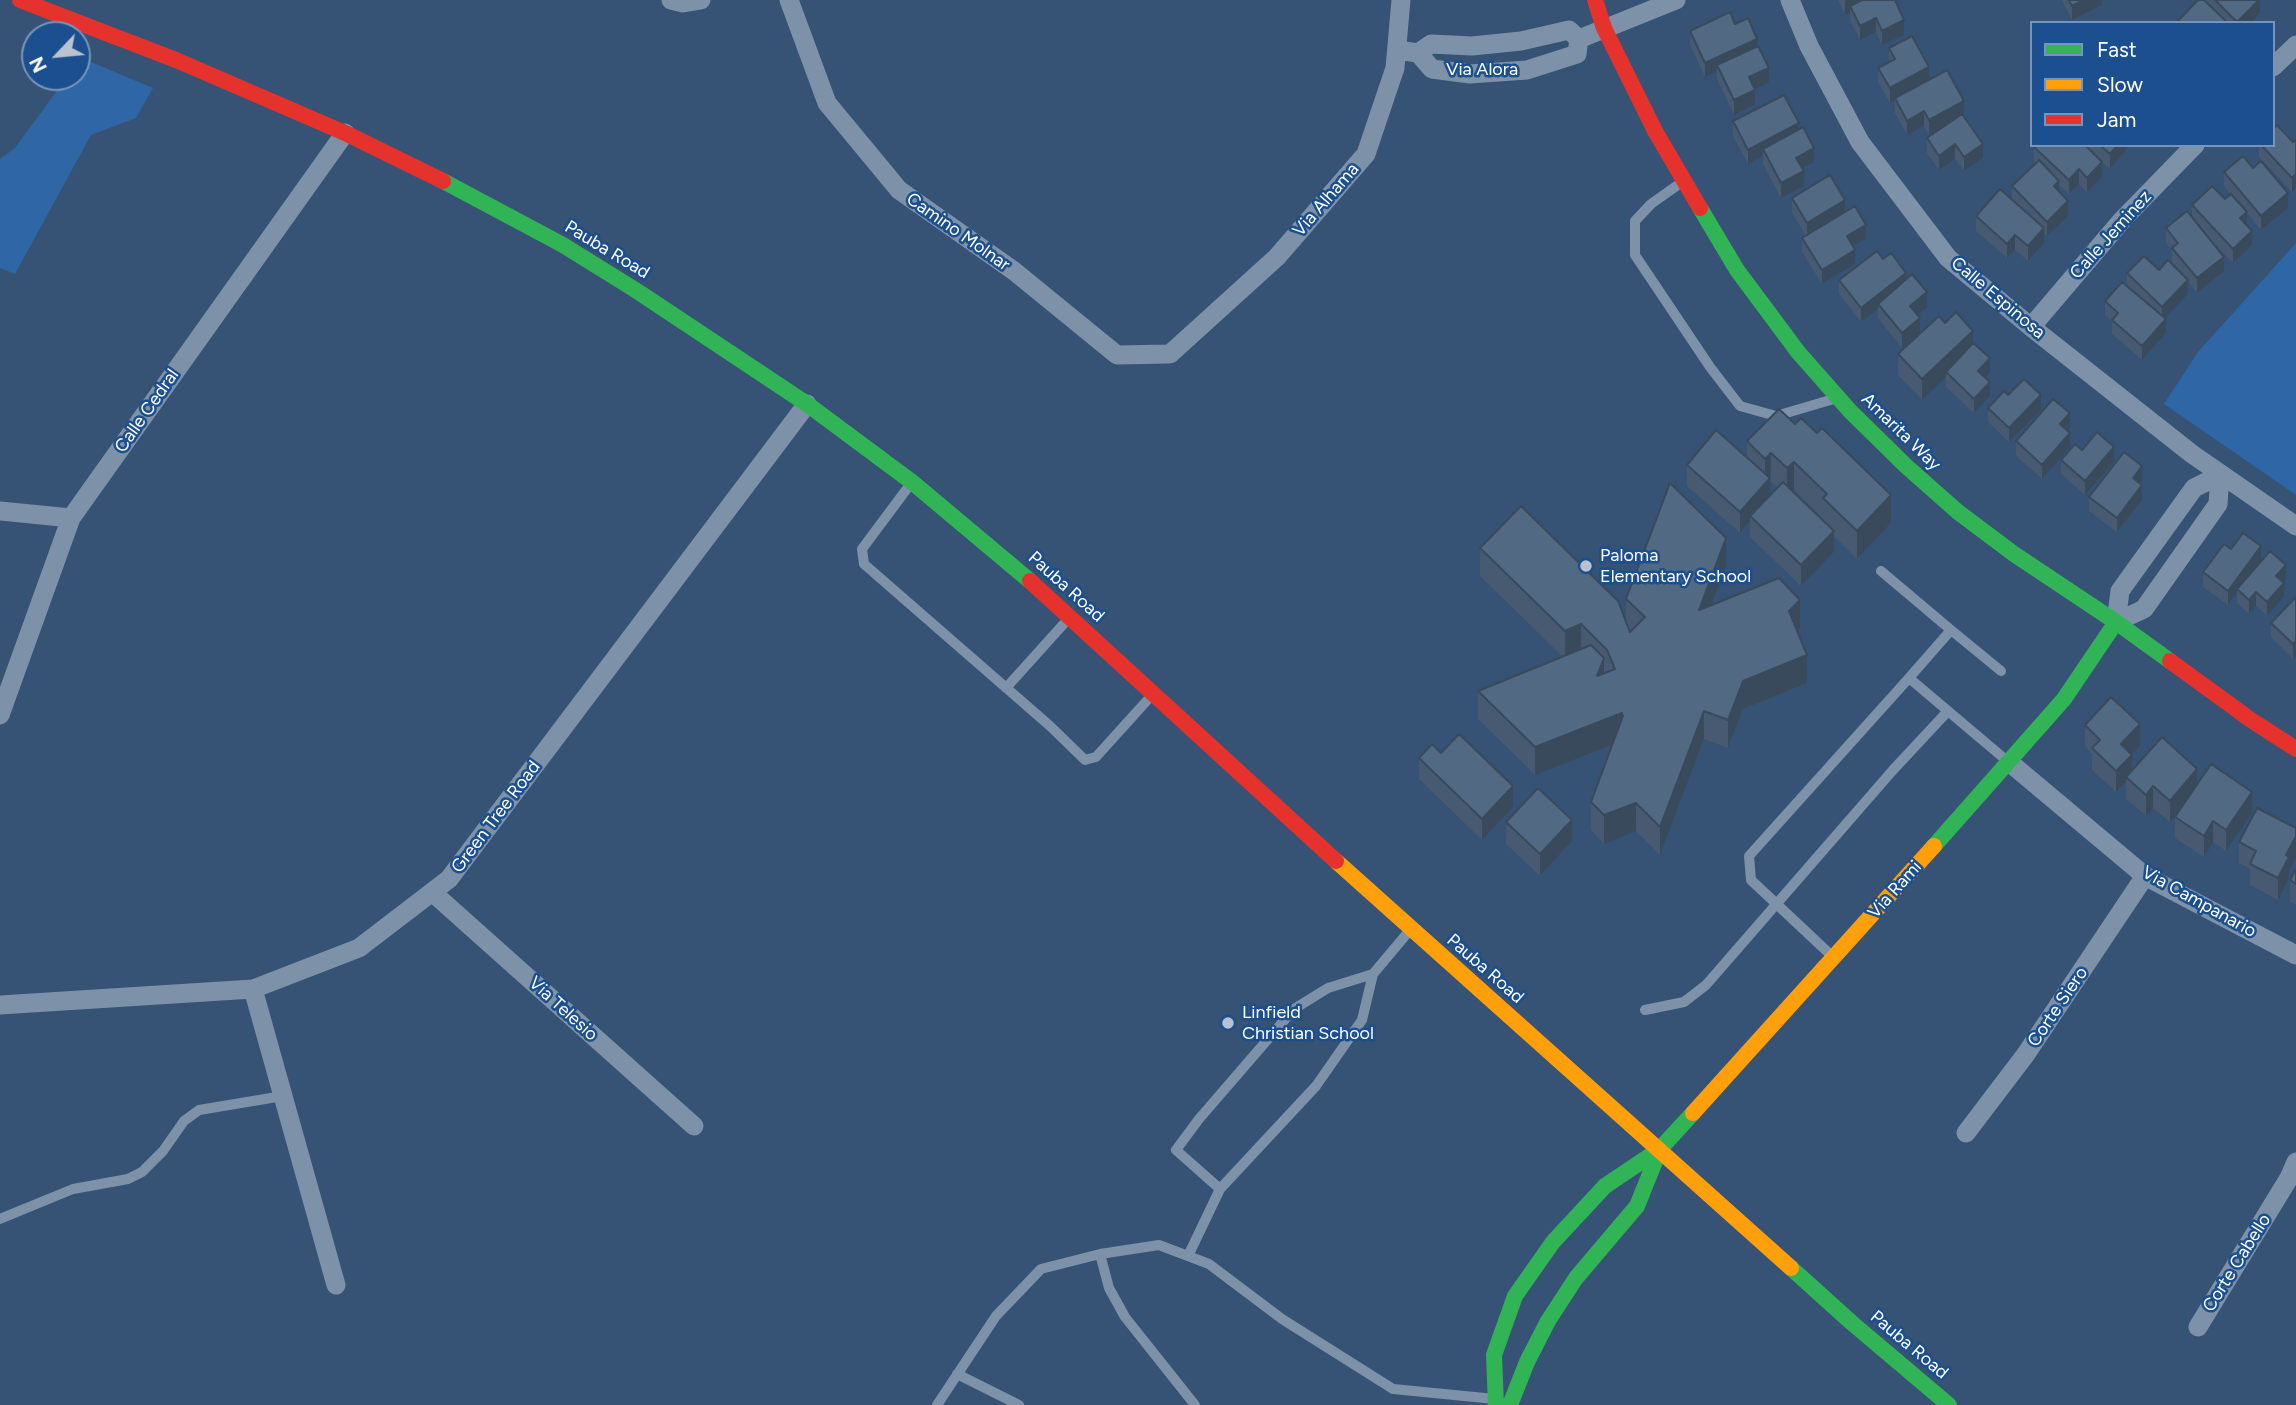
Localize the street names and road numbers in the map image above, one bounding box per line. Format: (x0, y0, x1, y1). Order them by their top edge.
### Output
street label: Via Alora (1446, 59, 1518, 81)
street label: Via Alhama (1288, 159, 1364, 241)
street label: Calle Jeminez (2066, 186, 2156, 284)
street label: Camino Molnar (902, 188, 1014, 276)
street label: Pauba Road (561, 216, 653, 284)
street label: Calle Espinosa (1947, 252, 2049, 344)
street label: Calle Cedral (110, 365, 184, 457)
street label: Amarita Way (1857, 389, 1945, 475)
street label: Pauba Road (1023, 547, 1109, 627)
street label: Green Tree Road (447, 757, 545, 877)
street label: Via Rami (1863, 857, 1927, 923)
street label: Via Campanario (2138, 862, 2260, 942)
street label: Pauba Road (1442, 930, 1528, 1008)
street label: Corte Siero (2023, 963, 2093, 1051)
street label: Via Telesio (524, 972, 602, 1046)
street label: Corte Cabello (2198, 1210, 2276, 1316)
street label: Pauba Road (1866, 1306, 1952, 1384)

